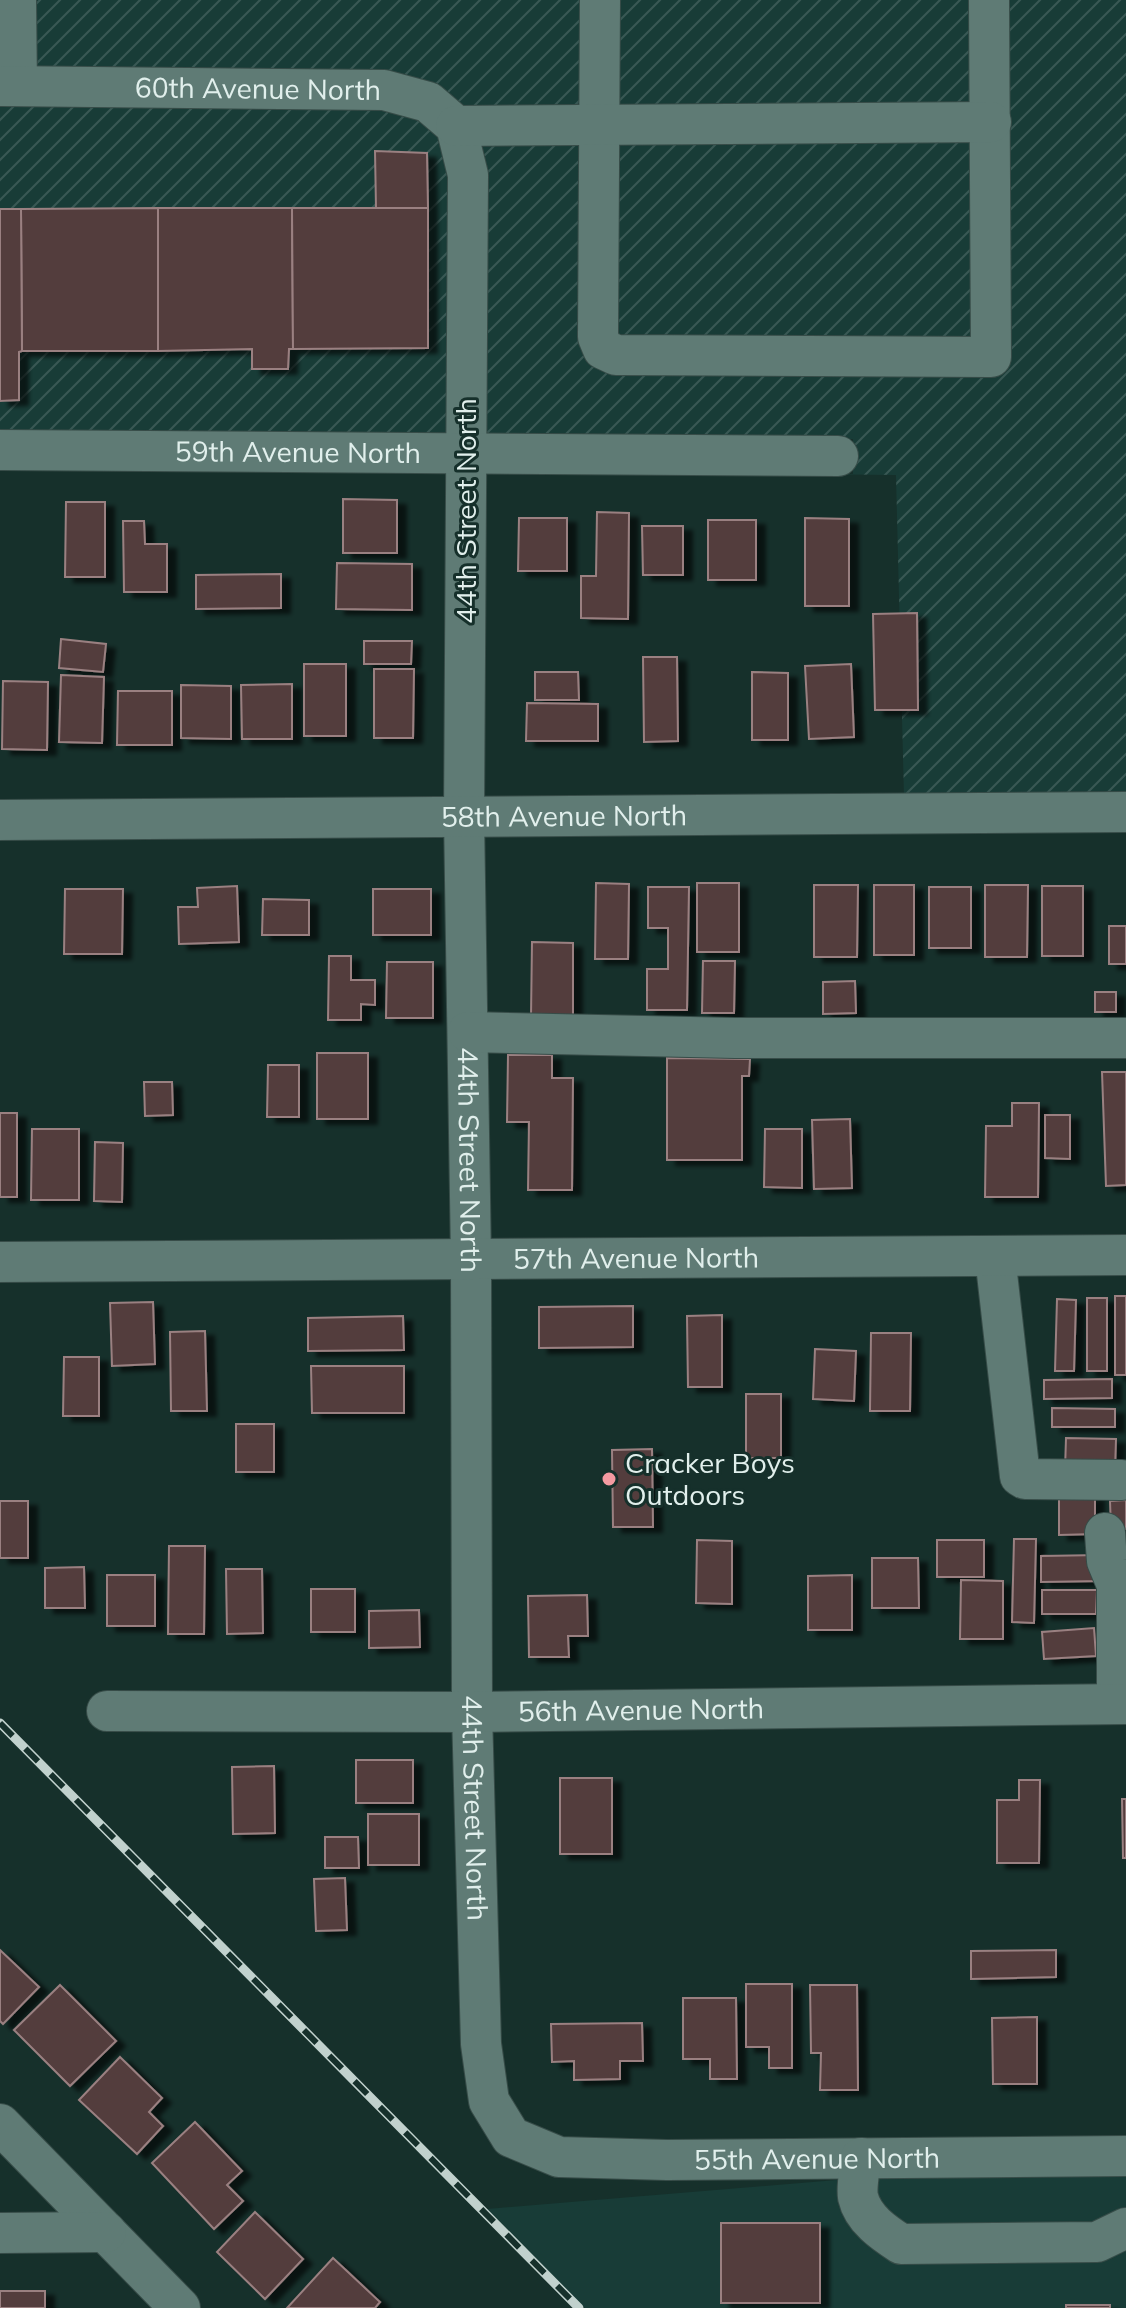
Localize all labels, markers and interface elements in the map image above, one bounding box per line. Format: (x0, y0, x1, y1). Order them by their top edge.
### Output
street label: 60th Avenue North (135, 69, 381, 107)
street label: 44th Street North (448, 398, 483, 624)
street label: 59th Avenue North (175, 433, 421, 470)
street label: 58th Avenue North (441, 797, 687, 834)
street label: 44th Street North (451, 1047, 489, 1273)
street label: 57th Avenue North (513, 1239, 759, 1276)
place label: Cracker Boys Outdoors (625, 1445, 795, 1512)
marker: Cracker Boys Outdoors (600, 1470, 618, 1488)
street label: 56th Avenue North (518, 1690, 764, 1728)
street label: 44th Street North (455, 1695, 496, 1921)
street label: 55th Avenue North (694, 2140, 940, 2177)

